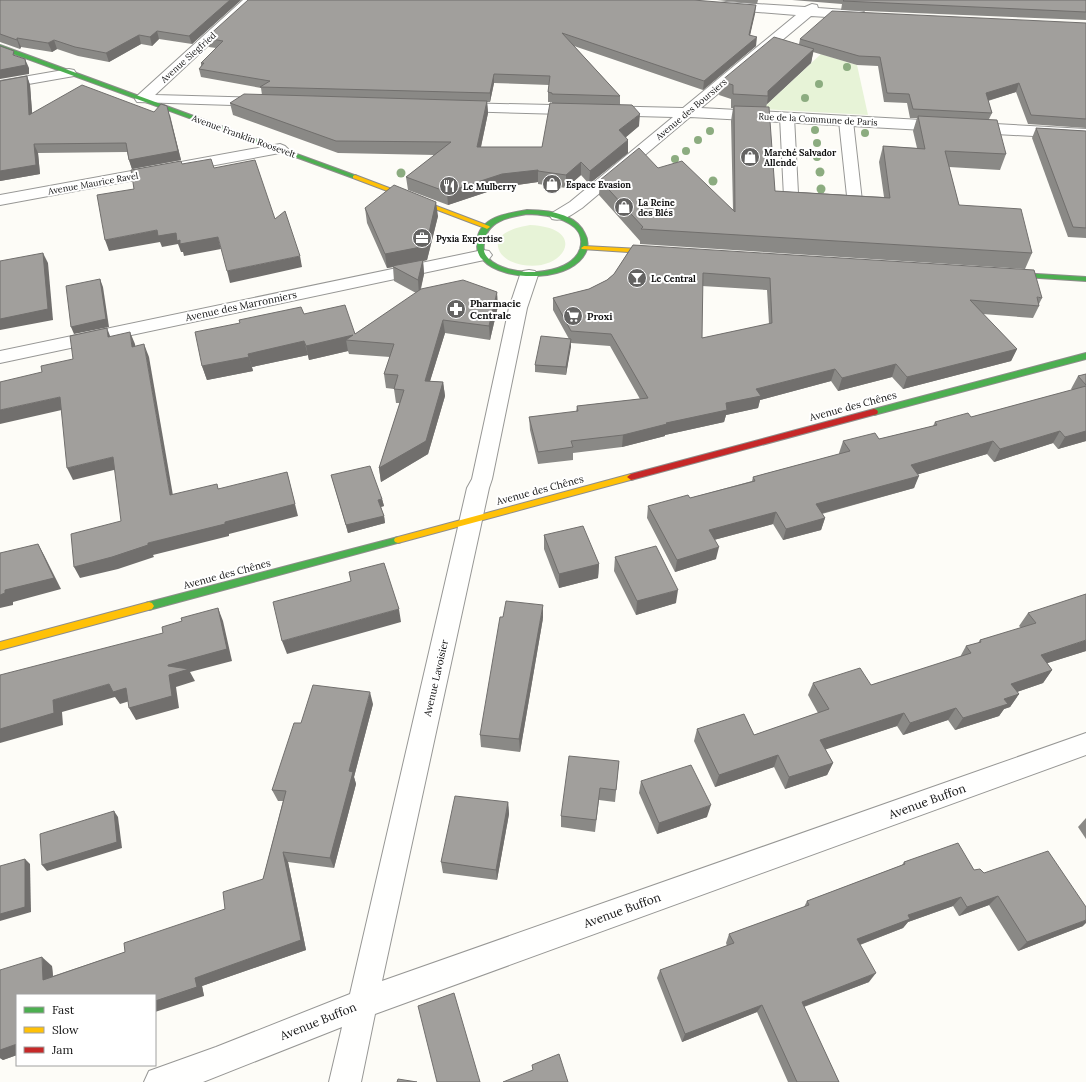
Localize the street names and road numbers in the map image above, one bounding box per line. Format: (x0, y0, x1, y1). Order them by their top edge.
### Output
street label: Avenue Siegfried (157, 29, 218, 85)
street label: Avenue des Boursiers (652, 76, 729, 143)
street label: Rue de la Commune de Paris (758, 110, 878, 128)
street label: Avenue Franklin Roosevelt (190, 112, 298, 160)
street label: Avenue Maurice Ravel (46, 170, 140, 197)
street label: Avenue des Marronniers (183, 288, 298, 324)
street label: Avenue des Chênes (807, 388, 898, 424)
street label: Avenue des Chênes (494, 472, 585, 508)
street label: Avenue des Chênes (181, 556, 272, 592)
street label: Avenue Lavoisier (421, 638, 451, 719)
street label: Avenue Buffon (885, 780, 968, 822)
street label: Avenue Buffon (580, 889, 663, 931)
street label: Avenue Buffon (277, 999, 358, 1043)

